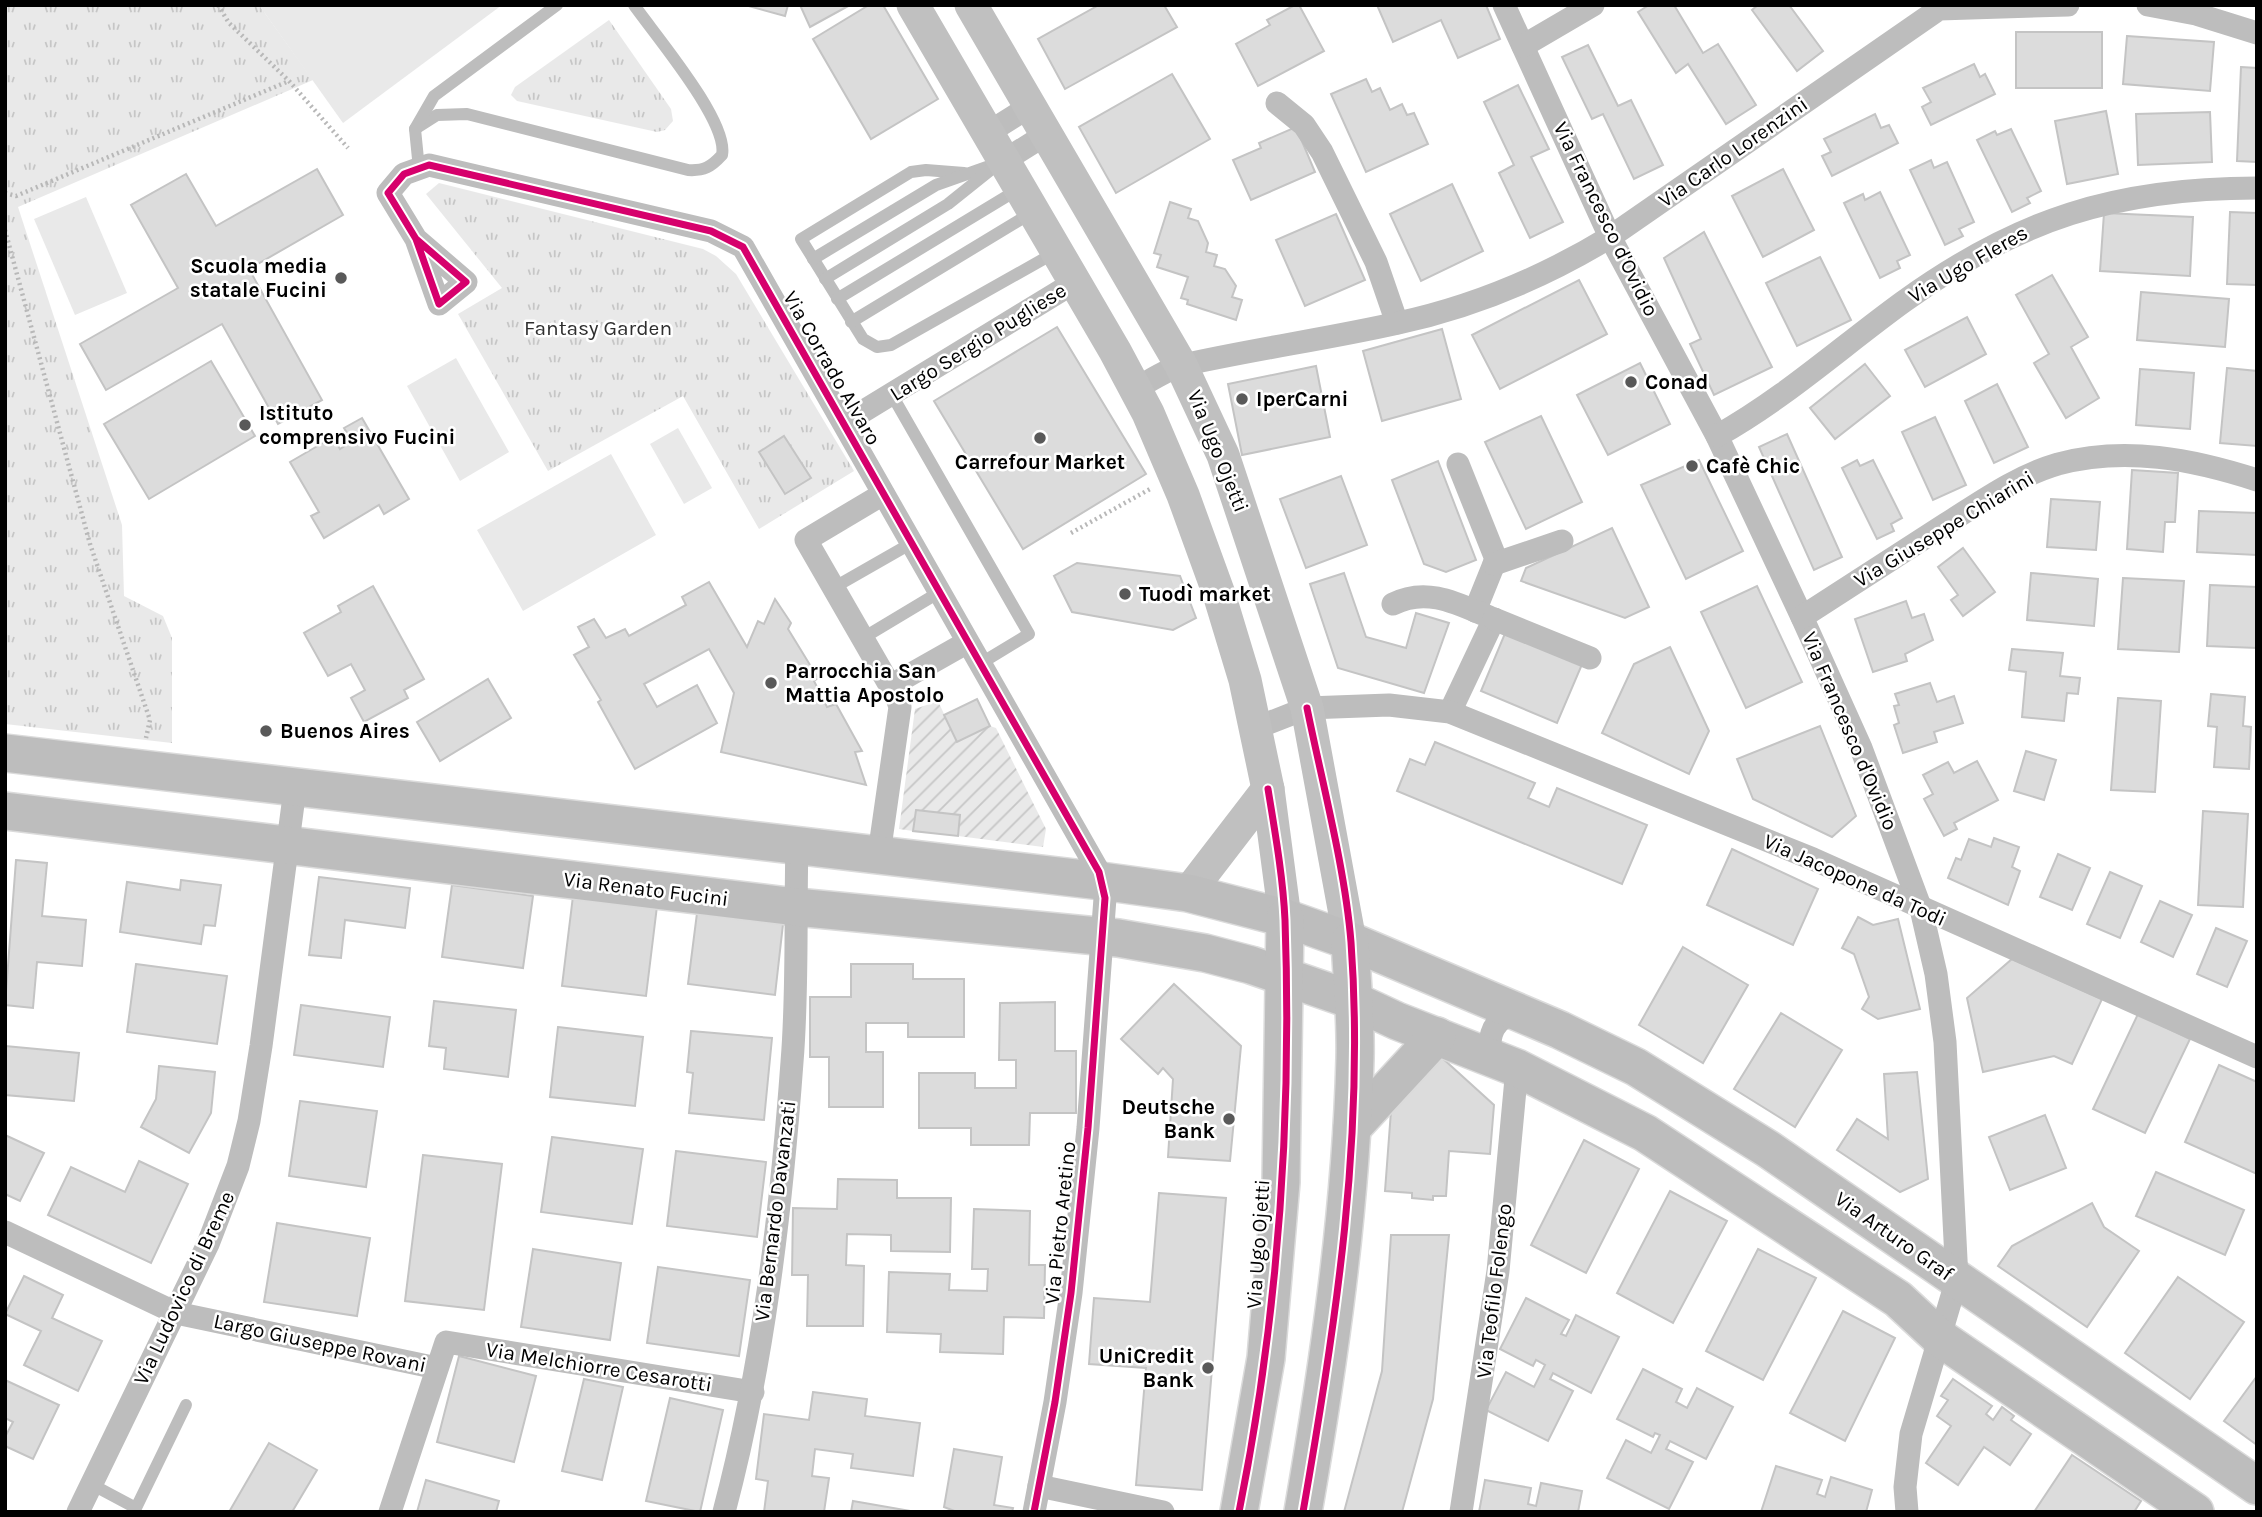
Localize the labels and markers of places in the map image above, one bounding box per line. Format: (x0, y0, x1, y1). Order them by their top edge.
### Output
place label: Scuola media statale Fucini (190, 254, 327, 302)
marker: Scuola media statale Fucini (333, 270, 349, 286)
place label: Conad (1645, 370, 1708, 394)
marker: Conad (1623, 374, 1639, 390)
place label: IperCarni (1256, 387, 1348, 411)
marker: IperCarni (1234, 391, 1250, 407)
place label: Istituto comprensivo Fucini (259, 401, 455, 449)
marker: Istituto comprensivo Fucini (237, 417, 253, 433)
marker: Carrefour Market (1032, 430, 1048, 446)
place label: Carrefour Market (955, 450, 1125, 474)
place label: Cafè Chic (1706, 454, 1800, 478)
marker: Cafè Chic (1684, 458, 1700, 474)
place label: Tuodì market (1139, 582, 1271, 606)
marker: Tuodì market (1117, 586, 1133, 602)
place label: Parrocchia San Mattia Apostolo (785, 659, 944, 707)
marker: Parrocchia San Mattia Apostolo (763, 675, 779, 691)
place label: Buenos Aires (280, 719, 410, 743)
marker: Buenos Aires (258, 723, 274, 739)
place label: Deutsche Bank (1122, 1095, 1216, 1143)
marker: Deutsche Bank (1221, 1111, 1237, 1127)
place label: UniCredit Bank (1099, 1344, 1195, 1392)
marker: UniCredit Bank (1200, 1360, 1216, 1376)

